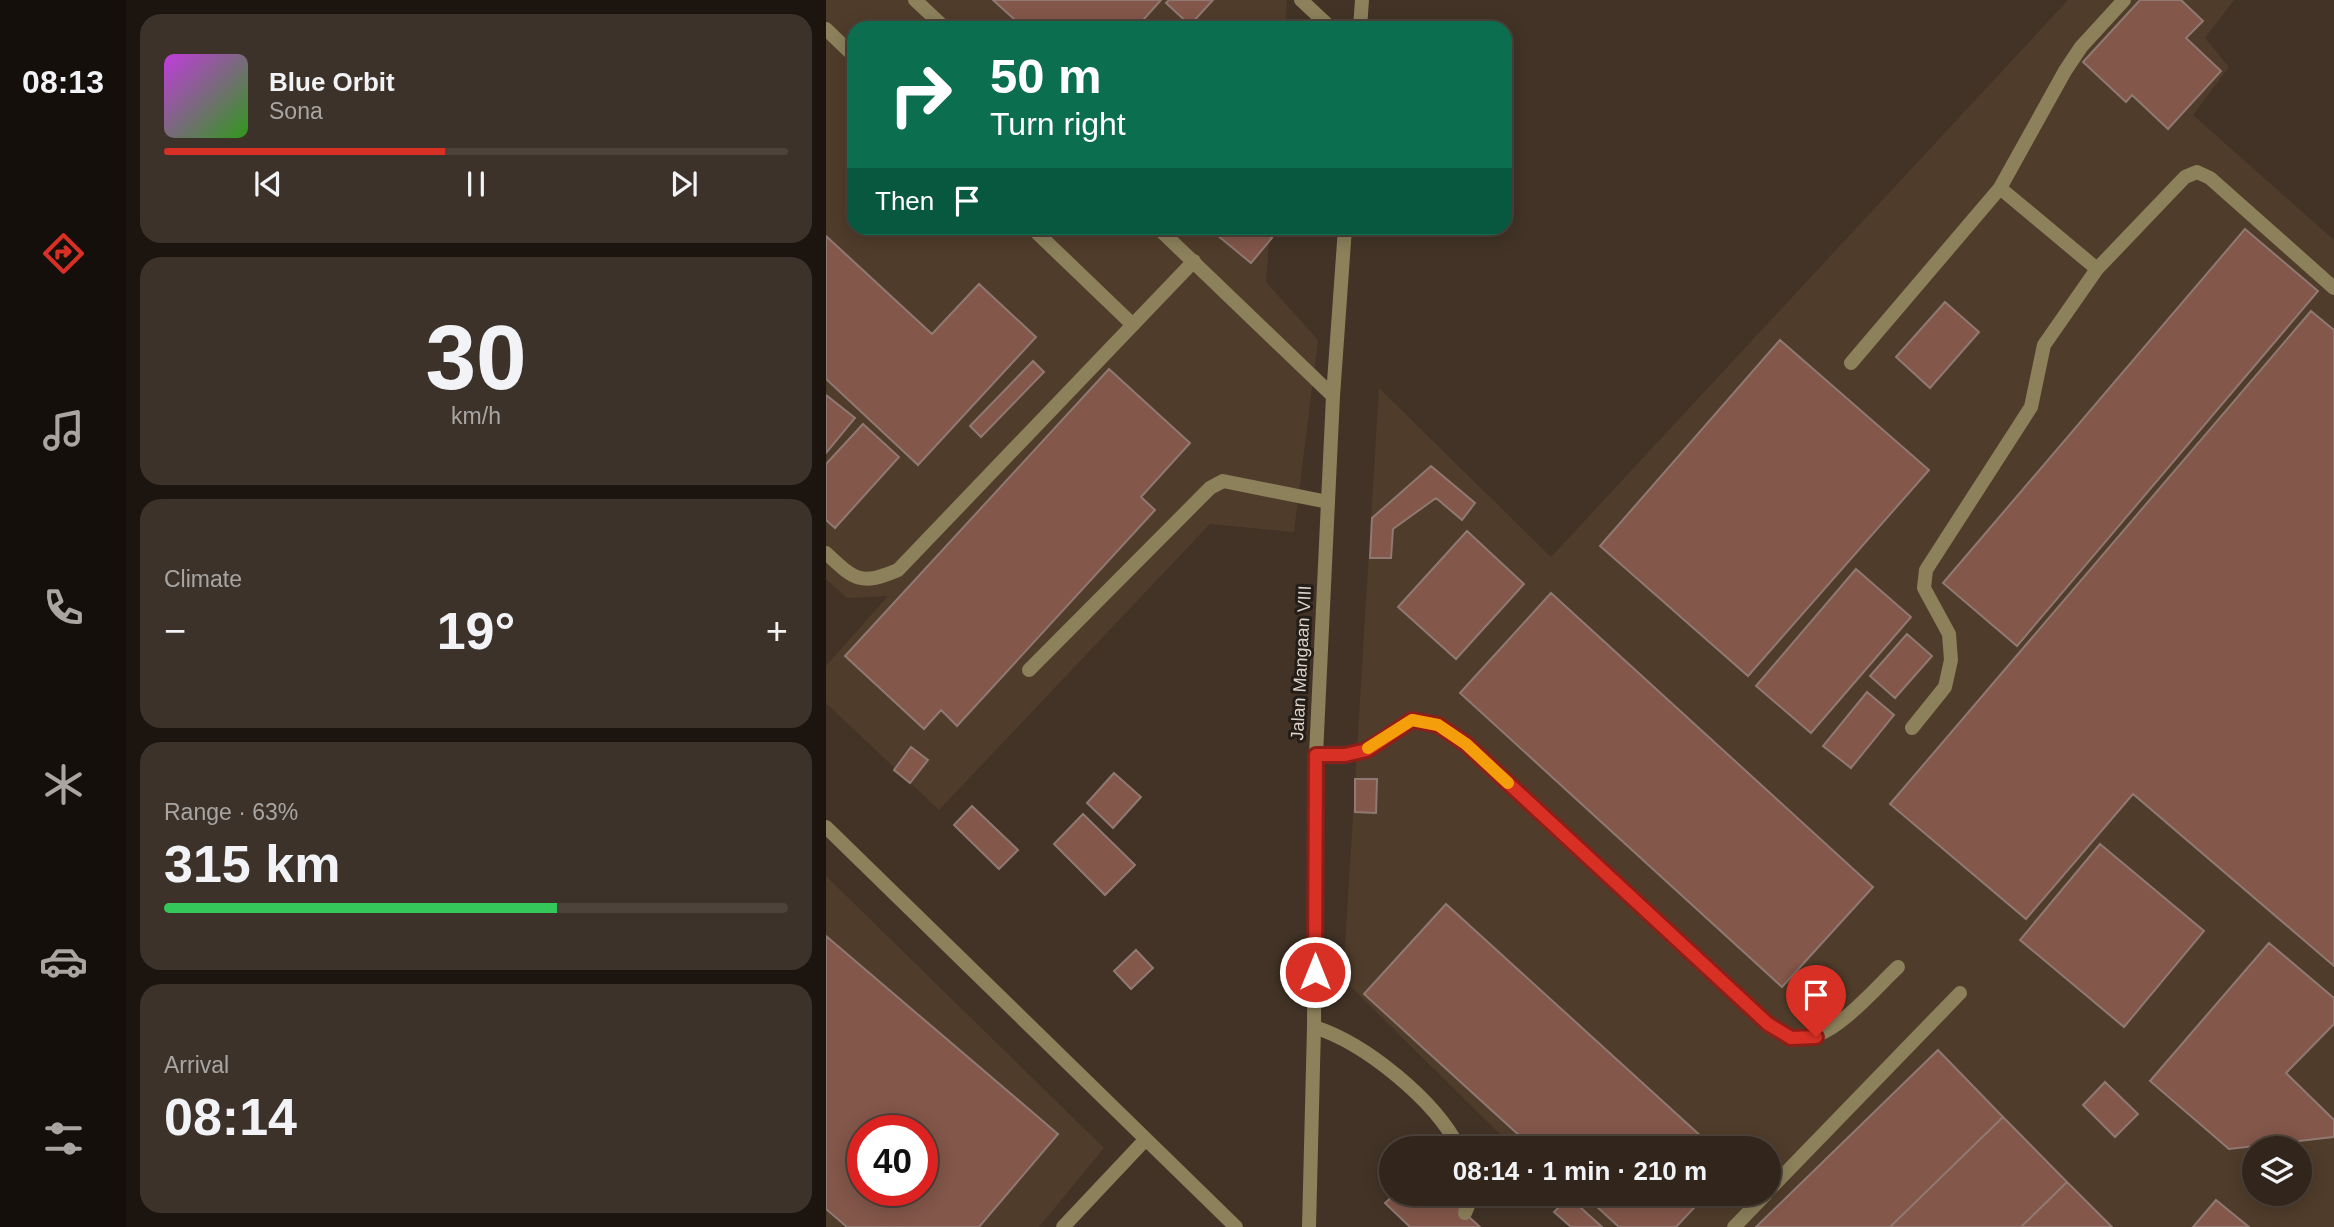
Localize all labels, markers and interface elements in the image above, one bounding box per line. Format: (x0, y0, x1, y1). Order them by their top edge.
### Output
icon: right (875, 49, 966, 140)
text: 50 m (990, 49, 1102, 103)
text: 08:13 (22, 64, 104, 100)
text: Blue Orbit (269, 67, 395, 97)
text: Sona (269, 98, 323, 124)
text: Turn right (990, 106, 1126, 142)
icon: previous (249, 165, 287, 203)
icon: pause (457, 165, 495, 203)
icon: next (665, 165, 703, 203)
icon: arrive (948, 182, 986, 220)
text: Then (875, 186, 934, 216)
icon: directions (39, 229, 88, 278)
text: 30 (425, 307, 527, 408)
text: km/h (451, 403, 501, 429)
icon: music (39, 406, 88, 455)
text: Climate (164, 566, 242, 592)
icon: phone (39, 583, 88, 632)
street label: Jalan Mangaan VIII (1287, 585, 1315, 741)
text: 19° (437, 602, 515, 660)
text: − (164, 610, 186, 652)
text: + (766, 610, 788, 652)
icon: climate (39, 760, 88, 809)
text: Range · 63% (164, 799, 298, 825)
text: 315 km (164, 835, 340, 893)
position arrow (1278, 935, 1352, 1009)
icon: car (39, 937, 88, 986)
pin (1786, 965, 1846, 1037)
icon: arrive (1797, 976, 1835, 1014)
text: Arrival (164, 1052, 229, 1078)
text: 08:14 (164, 1088, 297, 1146)
icon: filters (39, 1114, 88, 1163)
speed limit sign: 40 (847, 1115, 938, 1206)
map controls (2242, 1136, 2312, 1206)
button: layers (2242, 1136, 2312, 1206)
text: 08:14 · 1 min · 210 m (1453, 1156, 1707, 1186)

